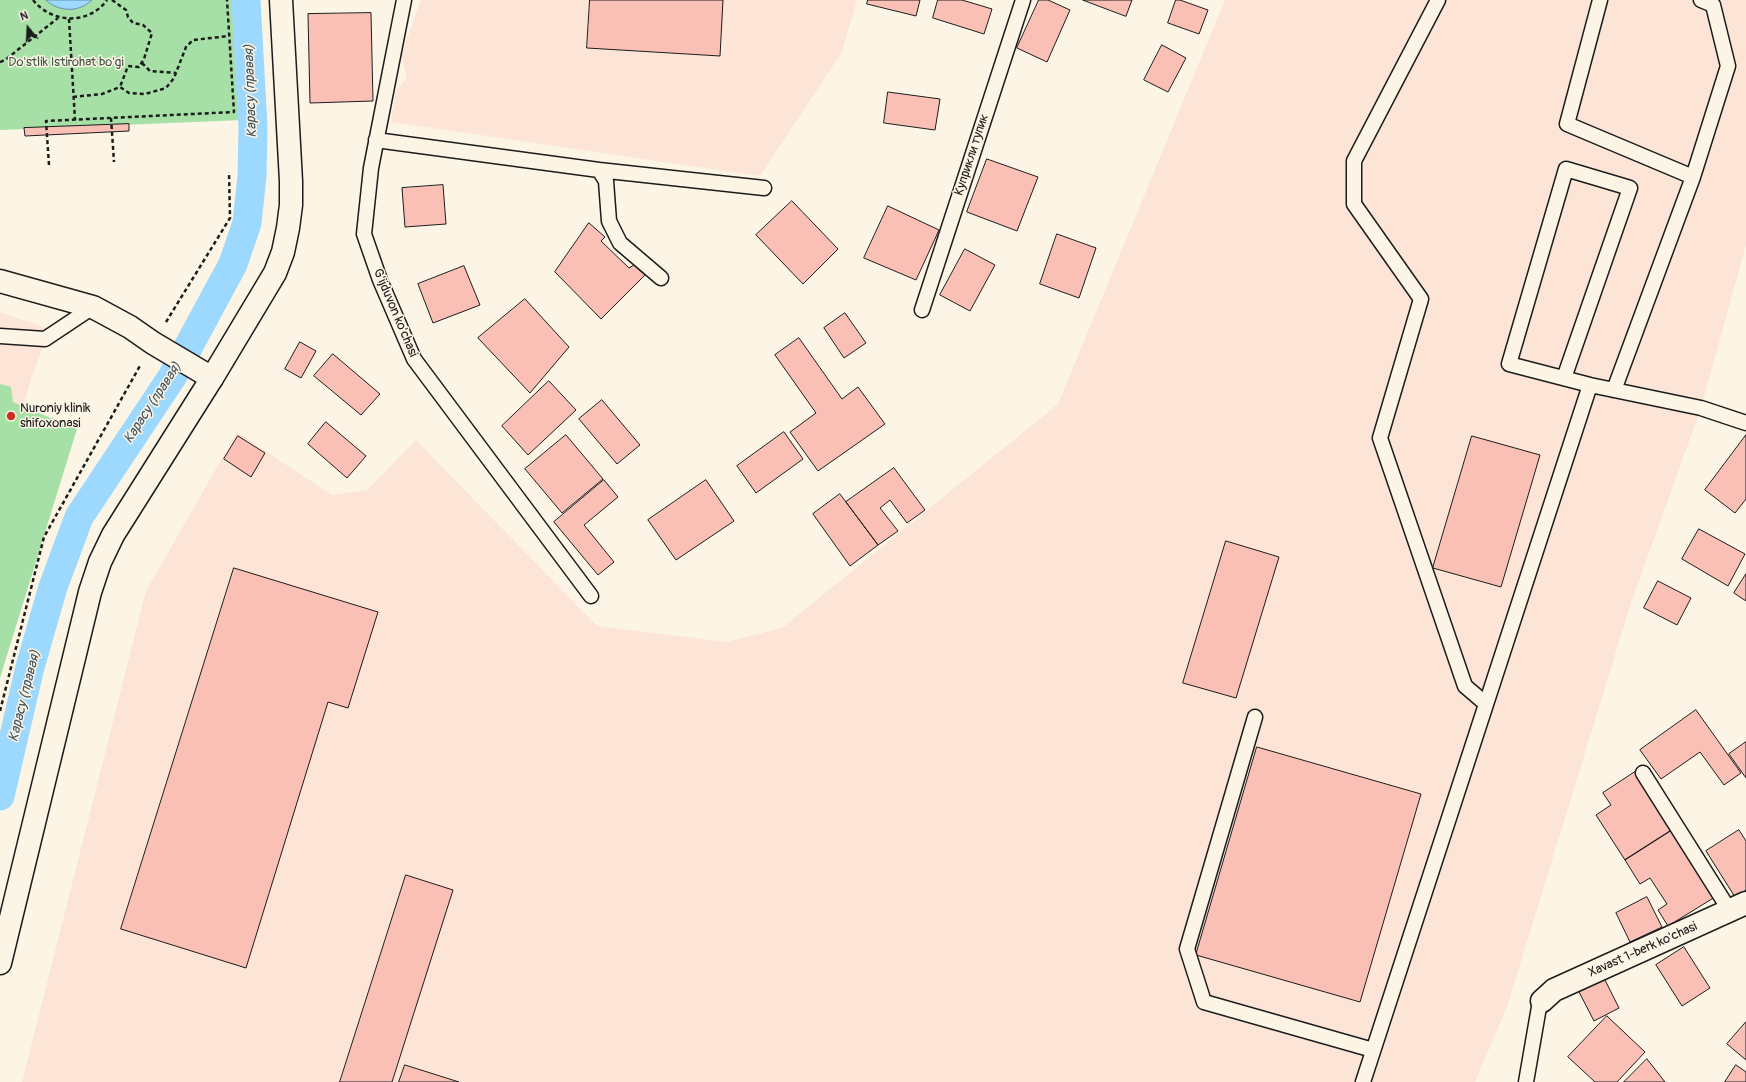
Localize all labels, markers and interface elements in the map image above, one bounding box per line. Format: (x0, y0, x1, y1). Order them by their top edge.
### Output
north arrow (8, 8, 48, 48)
text: N (19, 9, 30, 23)
water label: Карасу (правая) (241, 44, 261, 138)
park label: Do'stlik Istirohat bo'gi (8, 55, 124, 71)
street label: Куприкли тупик (951, 112, 993, 198)
street label: G'ijduvon ko'chasi (369, 267, 421, 359)
water label: Карасу (правая) (121, 359, 185, 447)
place label: Nuroniy klinik shifoxonasi (20, 401, 90, 432)
marker: Nuroniy klinik shifoxonasi (5, 410, 17, 422)
water label: Карасу (правая) (6, 649, 44, 743)
street label: Xavast 1-berk ko'chasi (1586, 919, 1700, 981)

